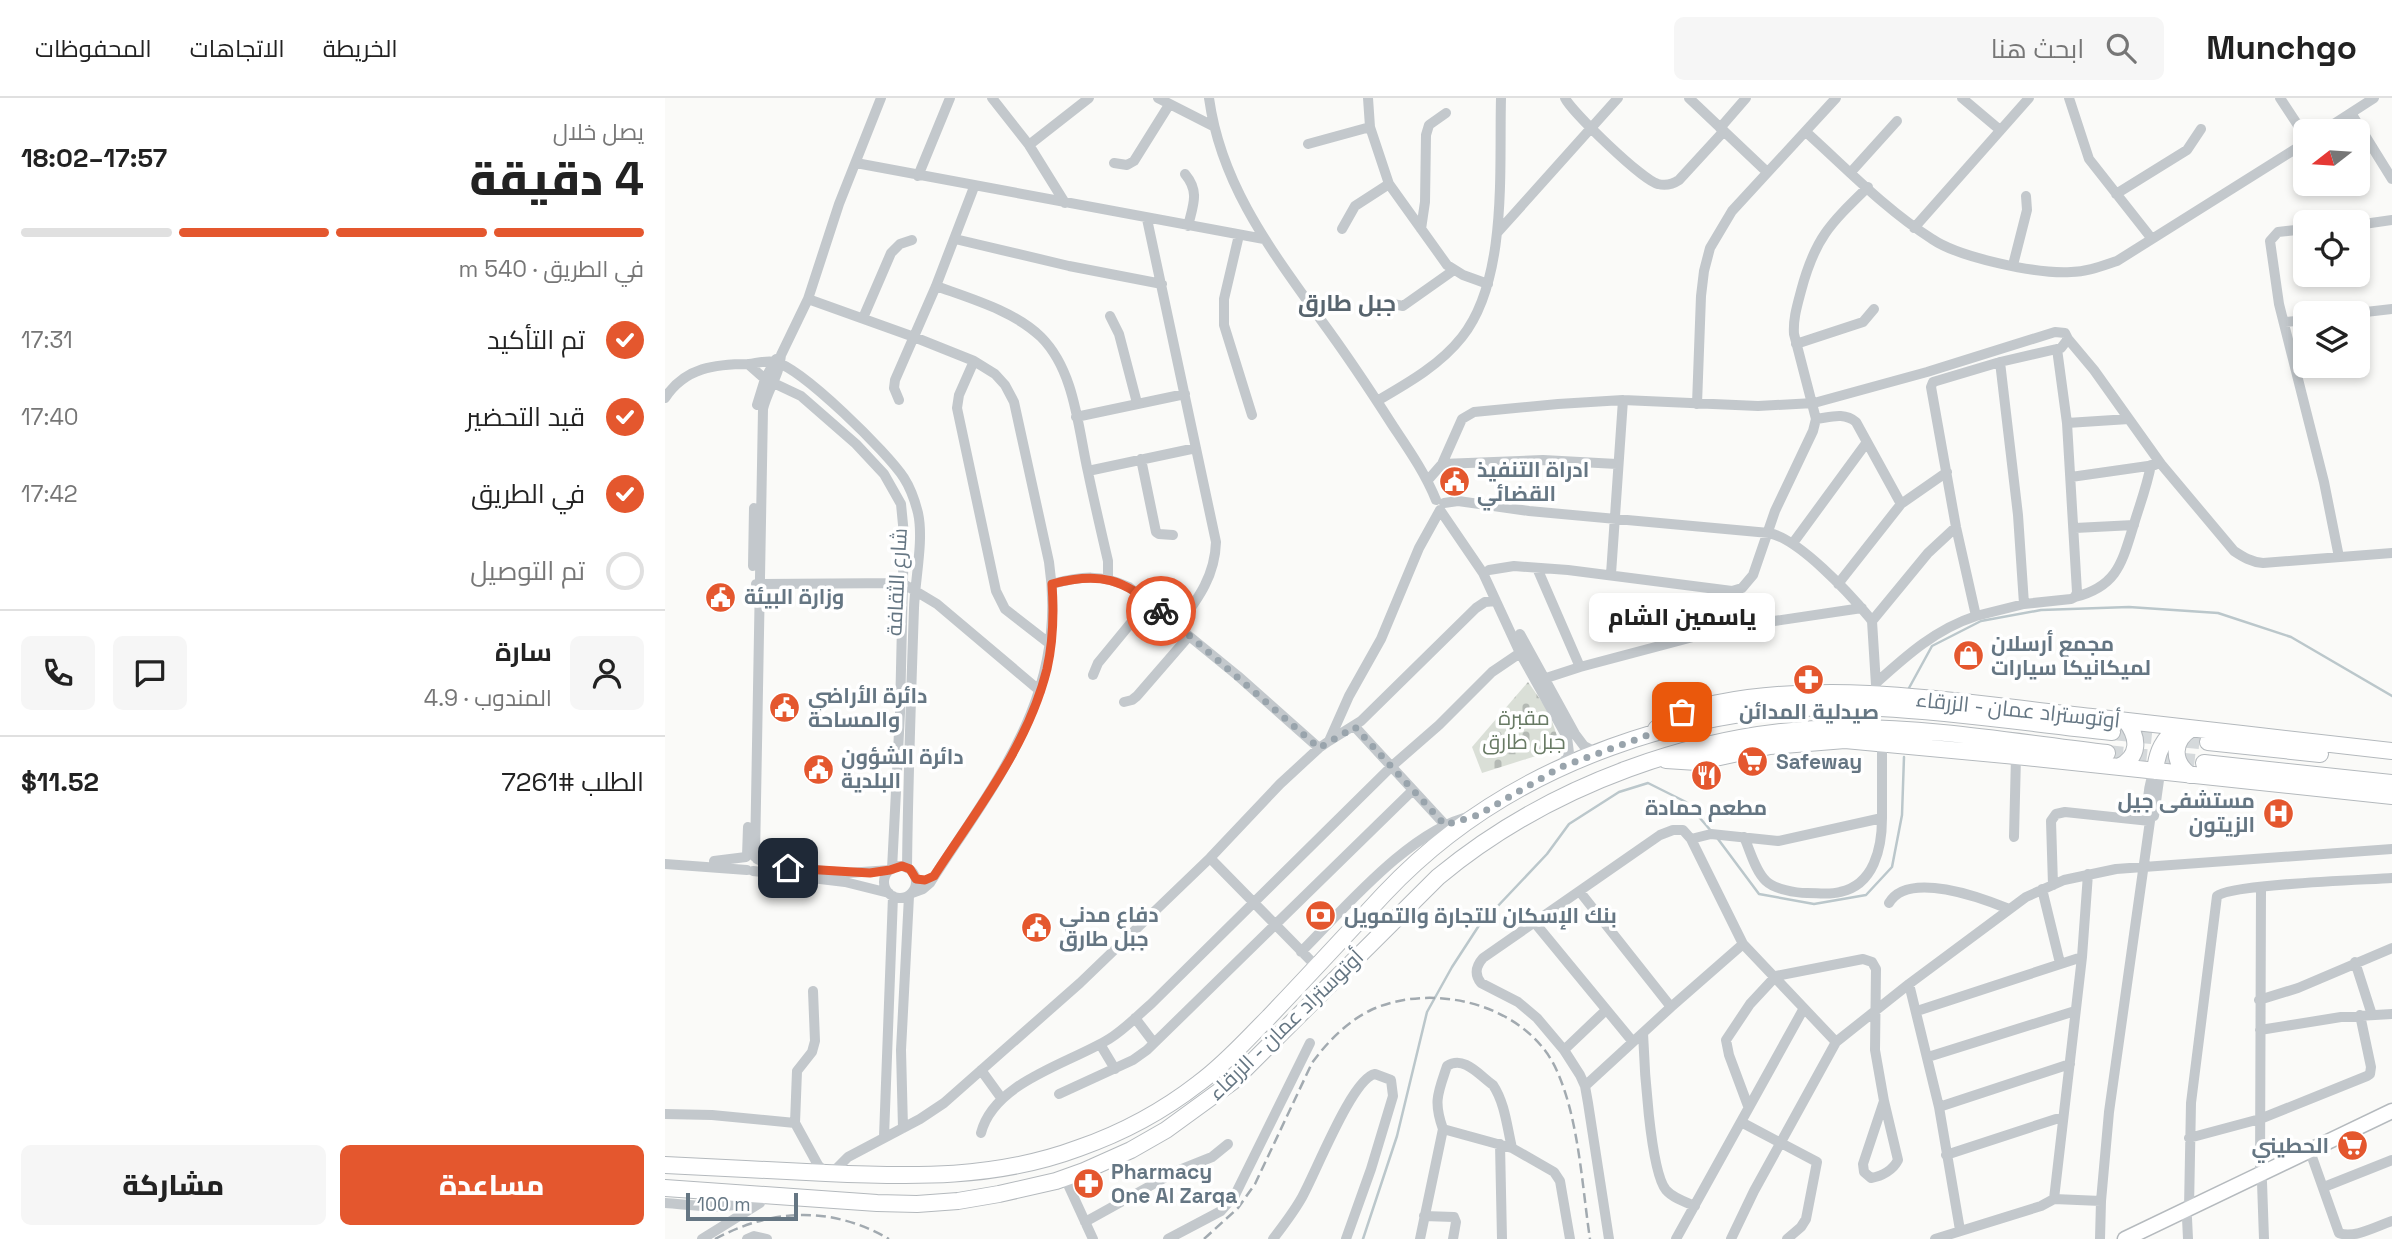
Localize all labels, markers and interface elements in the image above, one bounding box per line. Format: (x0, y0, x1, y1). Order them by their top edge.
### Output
search box (1674, 17, 2164, 80)
text: Munchgo (2206, 27, 2357, 69)
icon: search (2102, 29, 2140, 67)
text: ابحث هنا (1991, 32, 2084, 66)
text: المحفوظات (35, 33, 152, 64)
text: الاتجاهات (190, 33, 285, 64)
text: الخريطة (323, 33, 398, 64)
text: يصل خلال (553, 117, 644, 147)
north arrow (2293, 119, 2369, 196)
map controls (2293, 119, 2370, 378)
text: 17:57–18:02 (21, 141, 167, 175)
text: 4 دقيقة (469, 150, 644, 208)
button: locate (2293, 210, 2370, 287)
text: في الطريق · 540 m (458, 254, 644, 284)
district label: جبل طارق (1298, 288, 1396, 318)
button: layers (2293, 301, 2370, 378)
icon: check (606, 321, 644, 359)
text: تم التأكيد (487, 323, 585, 357)
text: 17:31 (21, 325, 73, 355)
icon: check (606, 398, 644, 436)
text: قيد التحضير (466, 400, 585, 434)
text: 17:40 (21, 402, 79, 432)
place label: ادراة التنفيذ القضائي (1477, 456, 1589, 511)
public building icon: ادراة التنفيذ القضائي (1437, 465, 1471, 499)
icon: check (606, 475, 644, 513)
text: في الطريق (471, 477, 585, 511)
text: 17:42 (21, 479, 78, 509)
street label: شارع الثقافة (880, 527, 914, 637)
text: تم التوصيل (470, 554, 585, 588)
courier (1126, 576, 1196, 646)
public building icon: وزارة البيئة (704, 580, 738, 614)
place label: وزارة البيئة (744, 583, 844, 610)
icon: bike (1142, 592, 1180, 630)
callout: ياسمين الشام (1589, 593, 1775, 642)
text: ياسمين الشام (1608, 602, 1756, 632)
place label: مجمع أرسلان لميكانيكا سيارات (1991, 630, 2151, 681)
text: سارة (495, 635, 552, 669)
button: phone (21, 636, 95, 710)
button: chat (113, 636, 187, 710)
button: person (570, 636, 644, 710)
shop icon: مجمع أرسلان لميكانيكا سيارات (1951, 639, 1985, 673)
pharmacy icon: صيدلية المدائن (1792, 663, 1826, 697)
place label: دائرة الأراضي والمساحة (808, 682, 927, 733)
pin (1652, 682, 1712, 742)
text: المندوب · 4.9 (424, 683, 552, 713)
street label: أوتوستراد عمان - الزرقاء (1914, 685, 2122, 734)
public building icon: دائرة الأراضي والمساحة (768, 691, 802, 725)
icon: bag (1663, 693, 1701, 731)
place label: صيدلية المدائن (1739, 698, 1879, 725)
park label: مقبرة جبل طارق (1482, 704, 1566, 755)
place label: دائرة الشؤون البلدية (841, 743, 964, 794)
supermarket icon: Safeway (1736, 745, 1770, 779)
place label: Safeway (1776, 748, 1862, 775)
public building icon: دائرة الشؤون البلدية (801, 752, 835, 786)
restaurant icon: مطعم حمادة (1689, 759, 1723, 793)
text: $11.52 (21, 765, 99, 799)
text: الطلب #7261 (501, 765, 644, 799)
place label: مستشفى جيل الزيتون (2117, 787, 2255, 838)
place label: مطعم حمادة (1645, 794, 1767, 822)
hospital icon: مستشفى جيل الزيتون (2261, 796, 2295, 830)
pin (758, 838, 818, 898)
icon: home (769, 849, 807, 887)
bank icon: بنك الإسكان للتجارة والتمويل (1304, 899, 1338, 933)
place label: دفاع مدني جبل طارق (1059, 901, 1159, 952)
place label: بنك الإسكان للتجارة والتمويل (1344, 902, 1617, 930)
public building icon: دفاع مدني جبل طارق (1019, 910, 1053, 944)
street label: أوتوستراد عمان - الزرقاء (1202, 944, 1369, 1106)
supermarket icon: الحطيني (2335, 1129, 2369, 1163)
place label: الحطيني (2251, 1132, 2329, 1163)
button: مشاركة (21, 1145, 326, 1225)
button: مساعدة (340, 1145, 644, 1225)
place label: Pharmacy One Al Zarqa (1111, 1158, 1237, 1209)
pharmacy icon: Pharmacy One Al Zarqa (1071, 1167, 1105, 1201)
scale bar (686, 1190, 798, 1222)
text: 100 m (697, 1192, 751, 1217)

